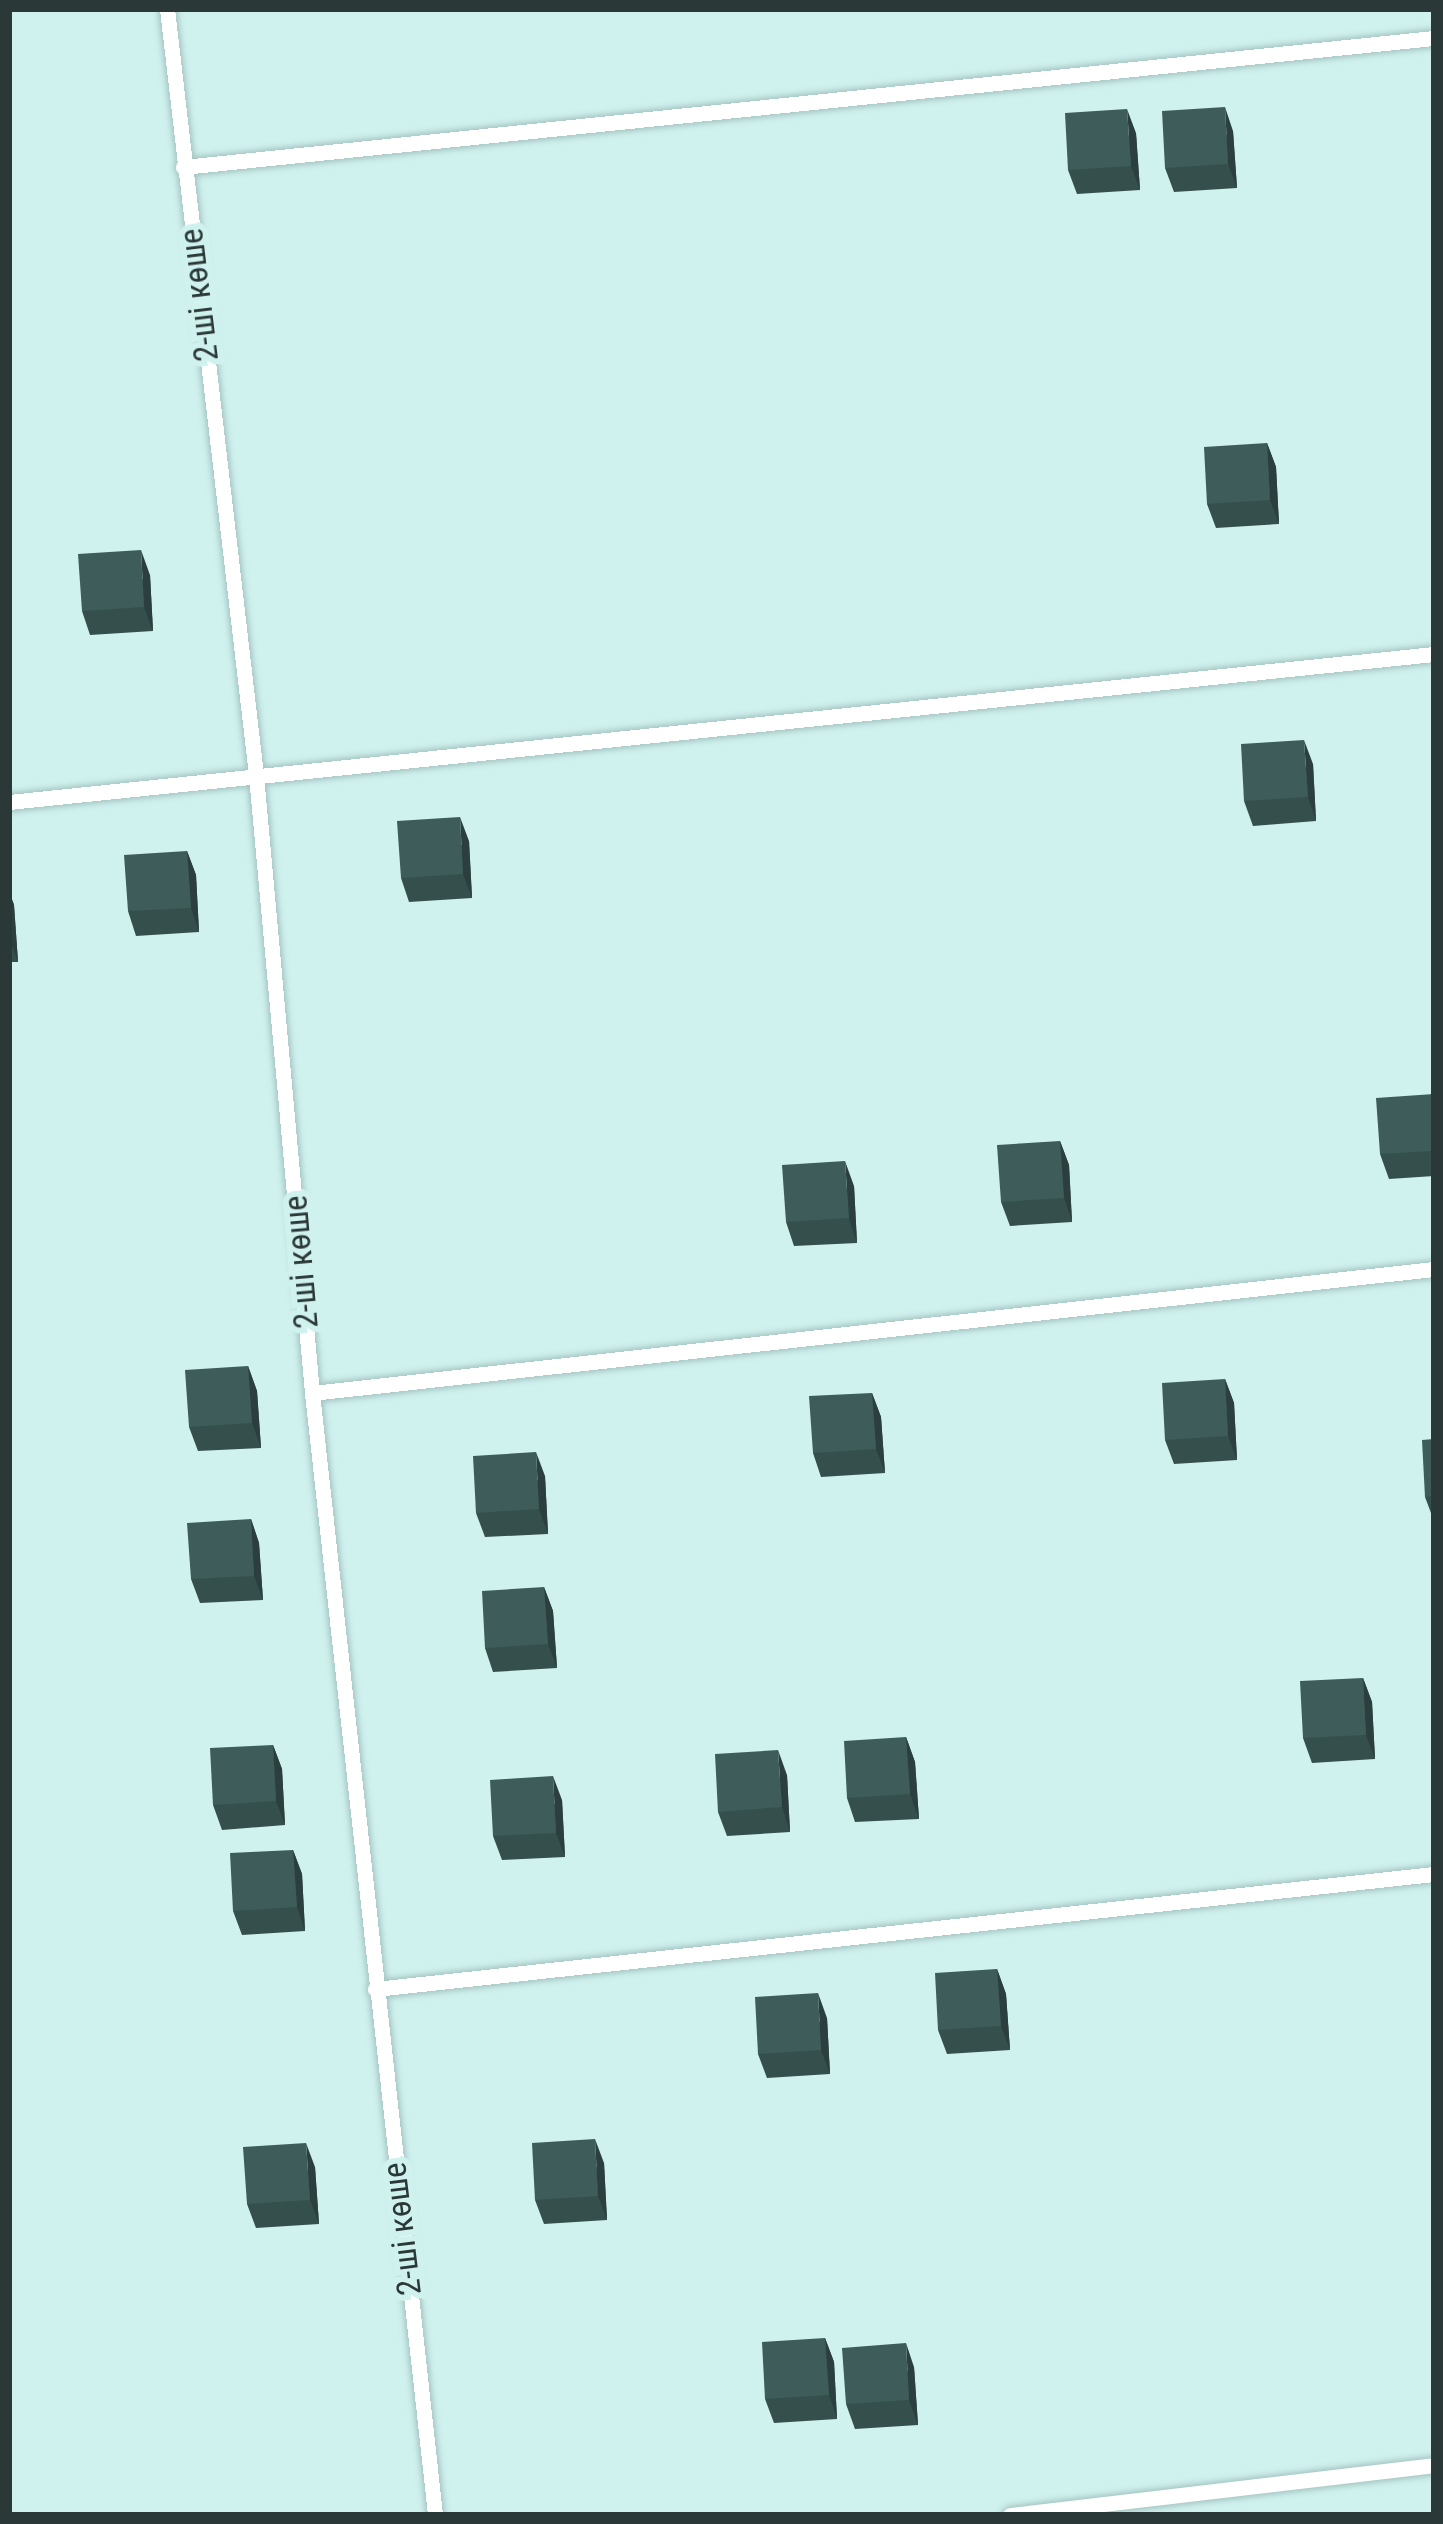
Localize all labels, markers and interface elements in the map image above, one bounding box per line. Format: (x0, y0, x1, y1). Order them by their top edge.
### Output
street label: 2-ші көше (171, 226, 227, 364)
street label: 2-ші көше (275, 1194, 327, 1330)
street label: 2-ші көше (374, 2160, 430, 2298)

